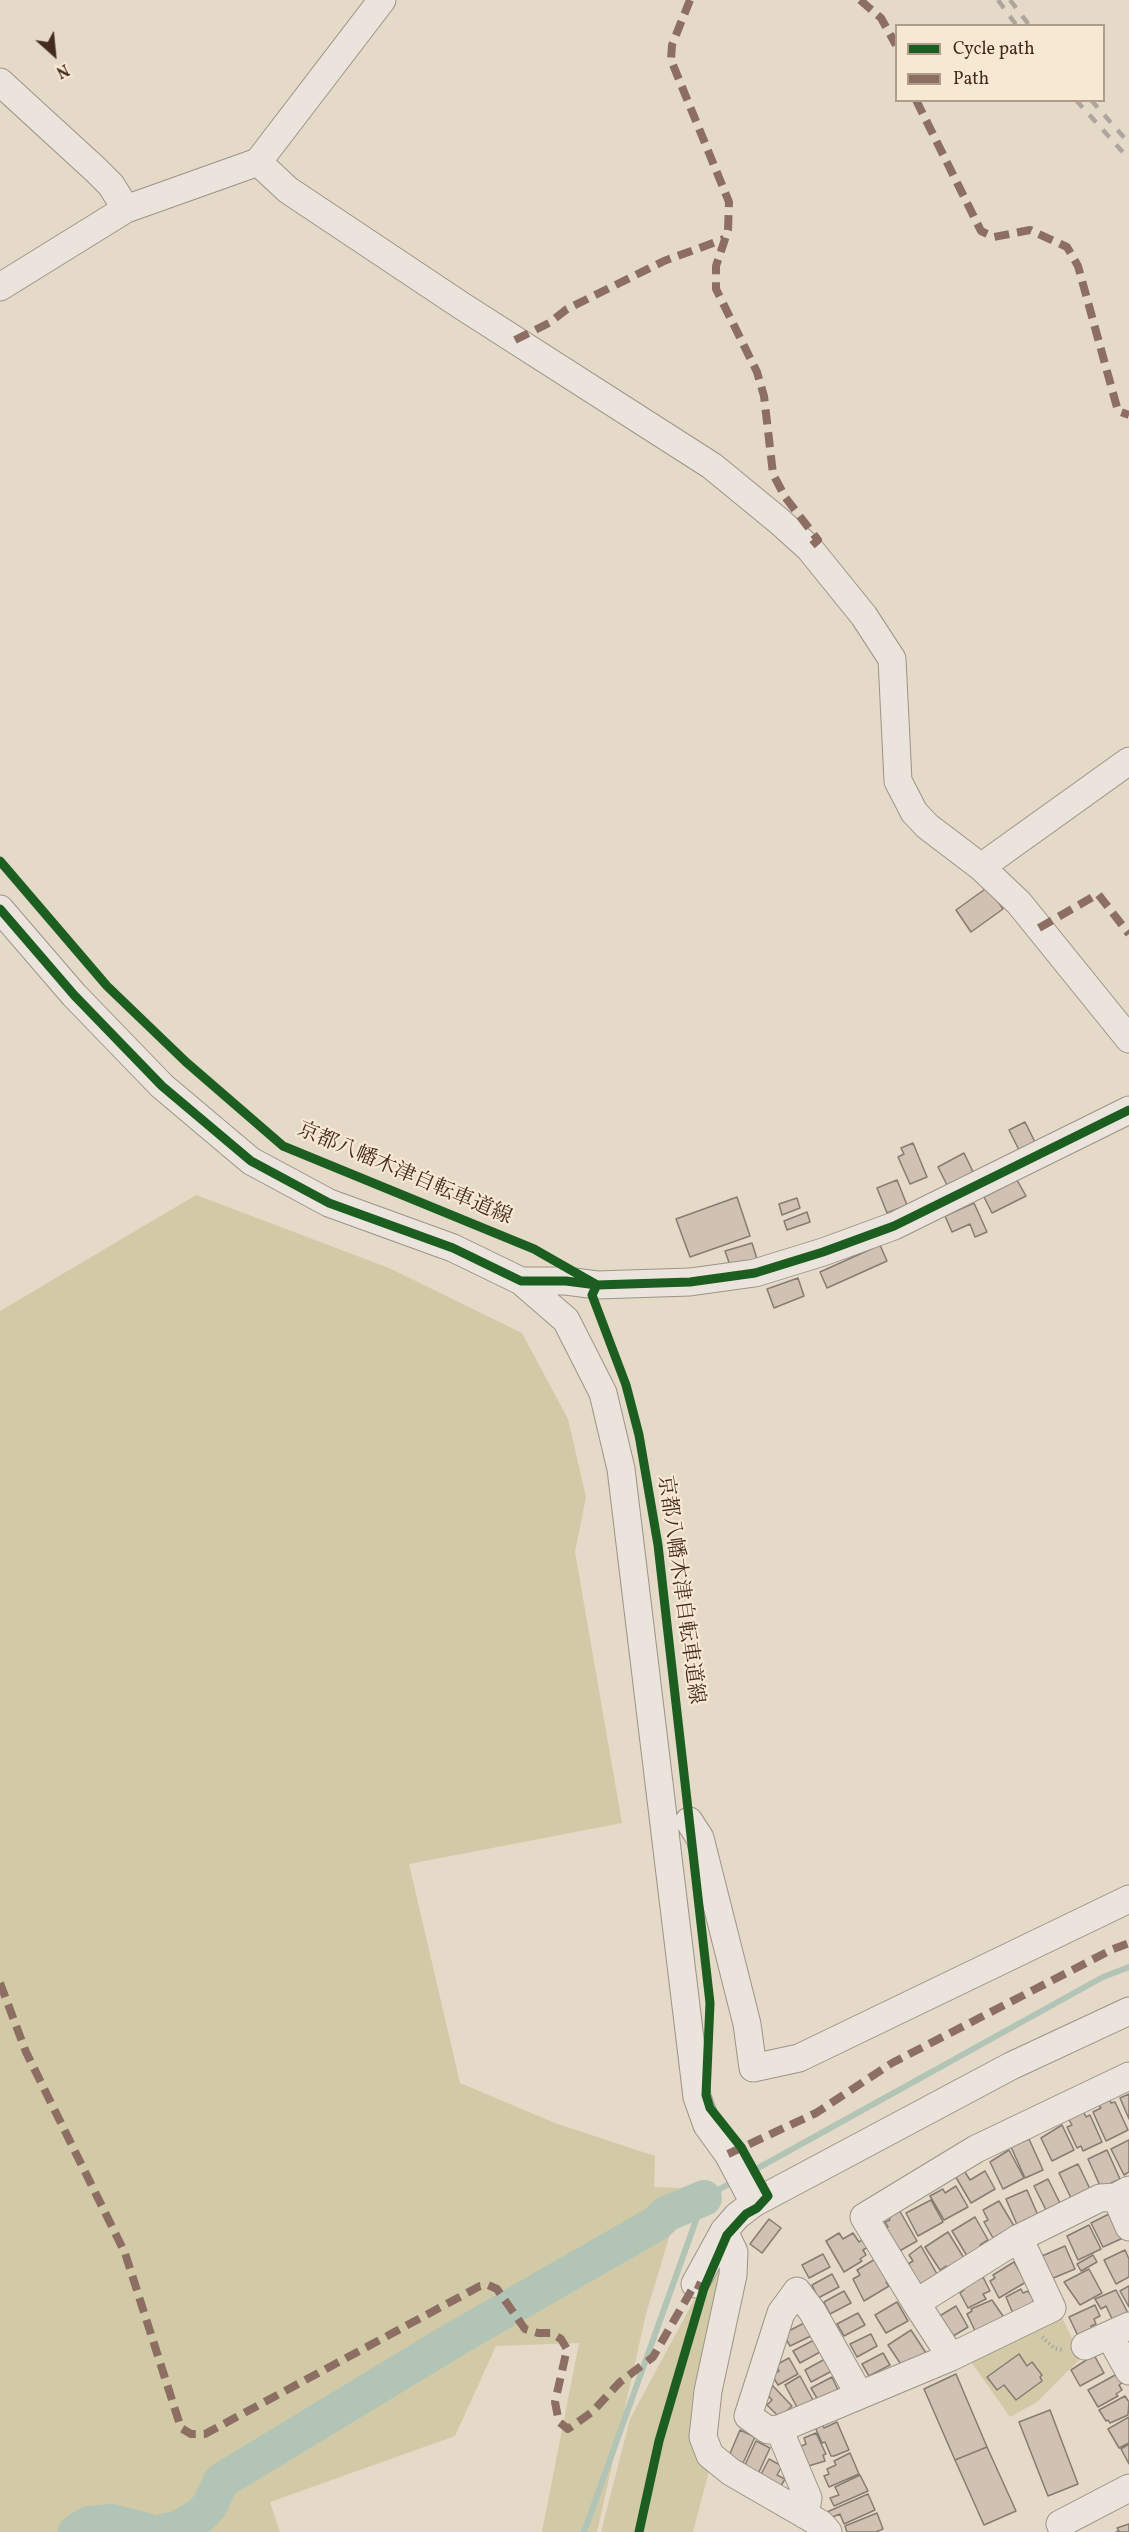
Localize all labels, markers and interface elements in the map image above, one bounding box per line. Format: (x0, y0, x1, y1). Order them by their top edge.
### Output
north arrow (24, 24, 84, 84)
legend (895, 24, 1105, 102)
text: Cycle path (953, 37, 1035, 62)
text: N (52, 58, 72, 82)
text: Path (953, 67, 989, 92)
street label: 京都八幡木津自転車道線 (293, 1118, 515, 1232)
street label: 京都八幡木津自転車道線 (650, 1474, 708, 1706)

